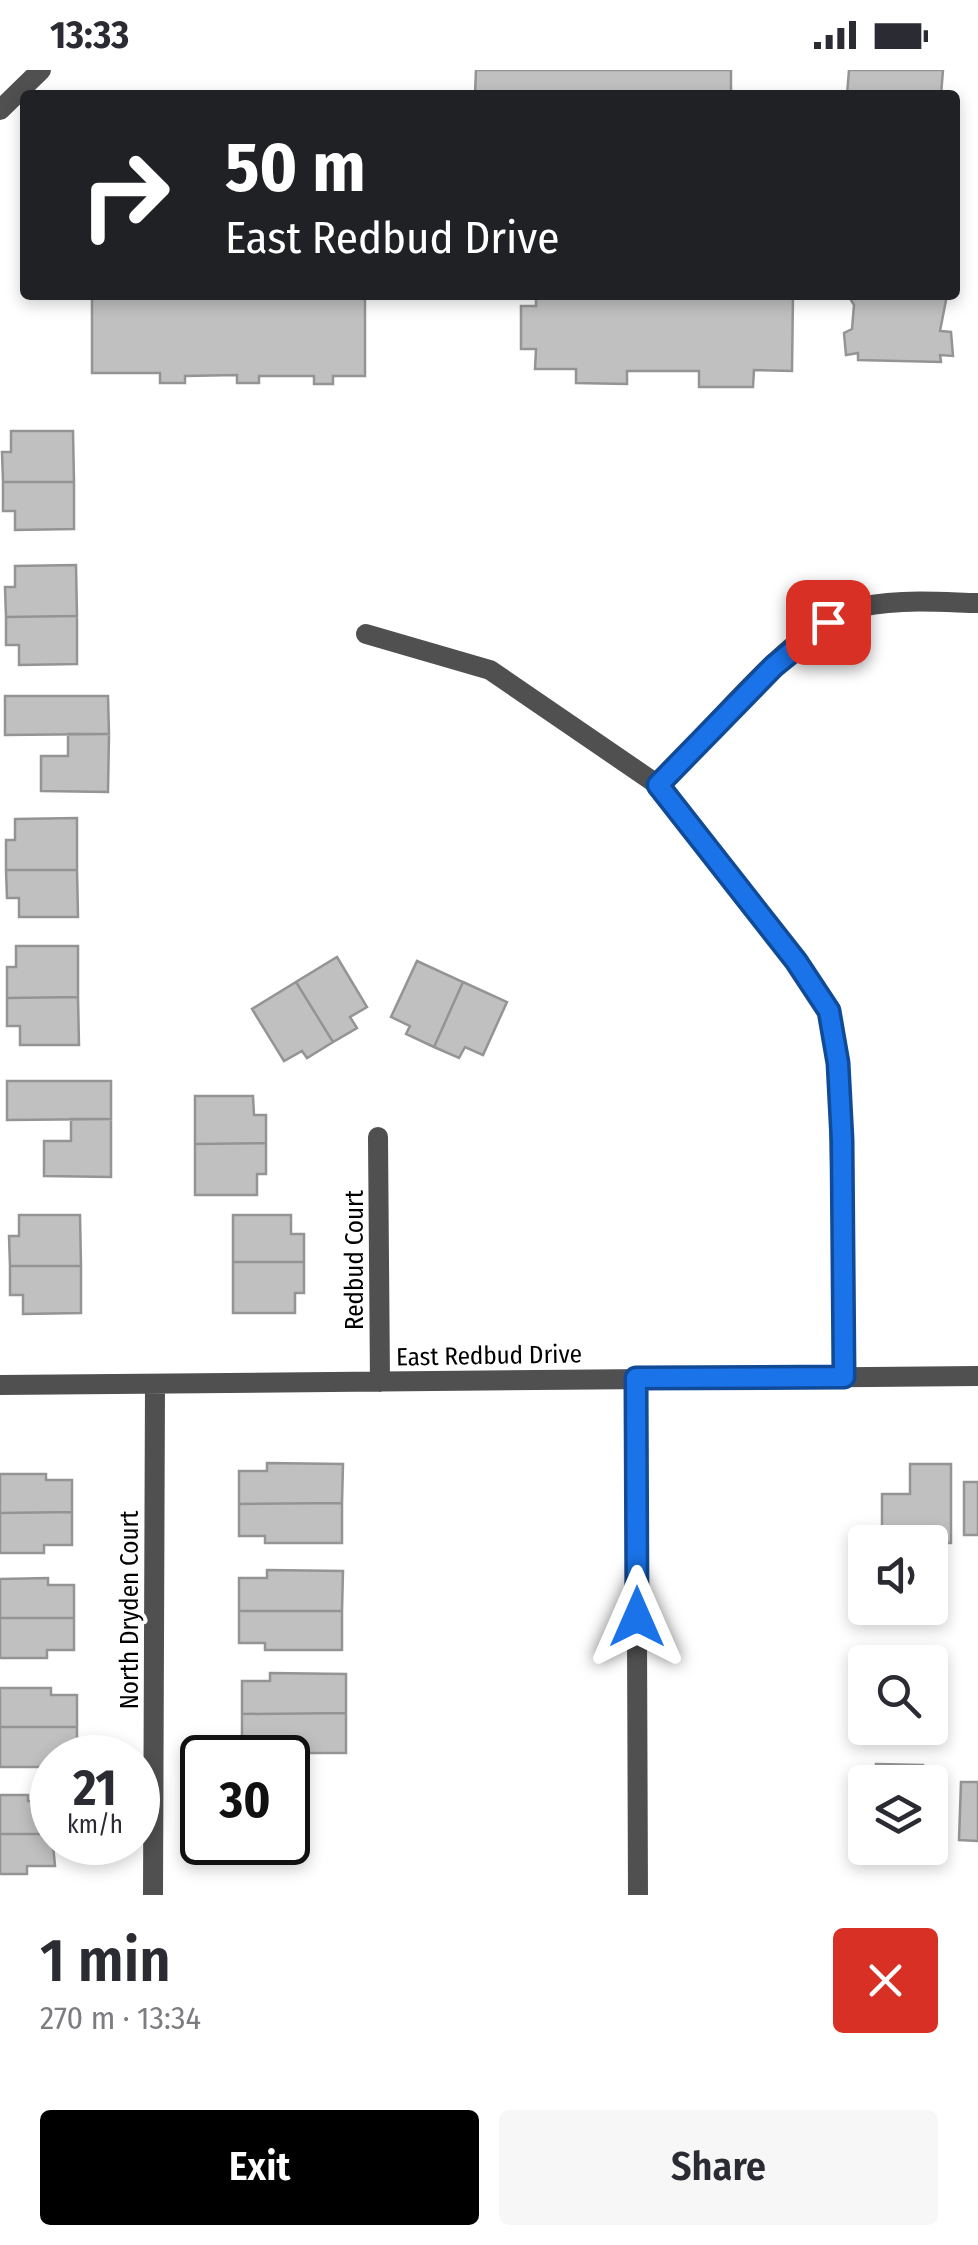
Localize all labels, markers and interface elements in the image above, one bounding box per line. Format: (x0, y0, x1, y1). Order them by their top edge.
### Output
text: 13:33 (50, 12, 129, 58)
text: 50 m (225, 126, 366, 210)
icon: right (60, 130, 190, 260)
text: East Redbud Drive (225, 211, 559, 265)
pin (786, 580, 871, 665)
icon: arrive (801, 595, 856, 650)
street label: Redbud Court (340, 1189, 370, 1330)
street label: East Redbud Drive (396, 1339, 582, 1373)
street label: North Dryden Court (115, 1510, 145, 1709)
map controls (848, 1525, 948, 1865)
button: sound (848, 1525, 948, 1625)
position arrow (585, 1565, 689, 1669)
button: search (848, 1645, 948, 1745)
speed limit sign: 30 (180, 1735, 310, 1865)
text: 21 (73, 1758, 117, 1818)
button: layers (848, 1765, 948, 1865)
text: km/h (67, 1810, 123, 1840)
text: 1 min (40, 1925, 171, 1997)
button: close (833, 1928, 938, 2033)
text: 270 m · 13:34 (40, 1999, 201, 2037)
button: Exit (40, 2110, 479, 2225)
button: Share (499, 2110, 938, 2225)

